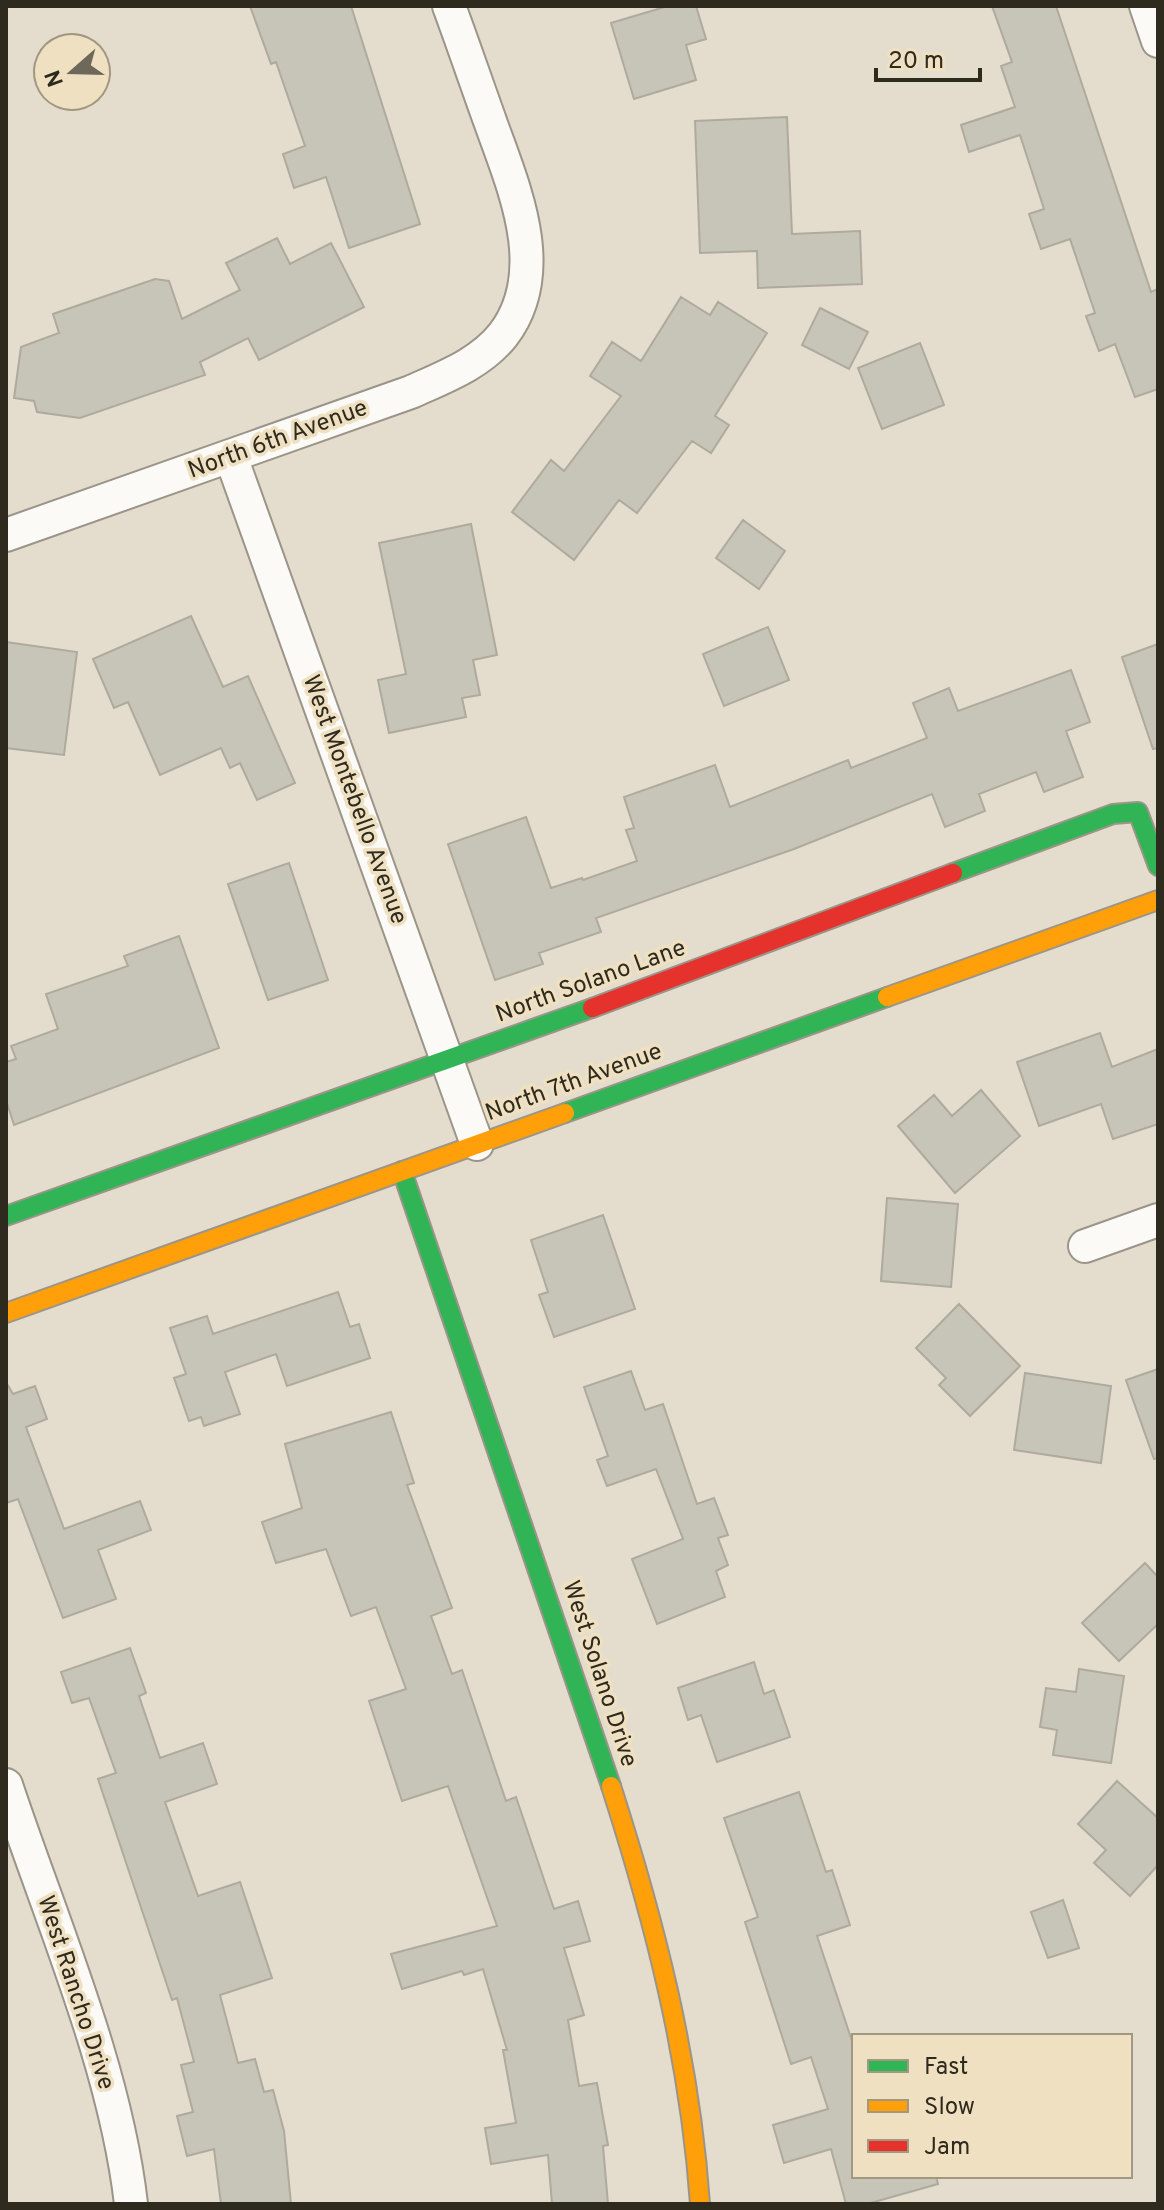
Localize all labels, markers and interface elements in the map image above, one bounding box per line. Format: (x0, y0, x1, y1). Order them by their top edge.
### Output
north arrow (32, 32, 112, 112)
scale bar (876, 32, 980, 82)
text: 20 m (888, 47, 944, 77)
text: N (40, 66, 71, 90)
street label: North 6th Avenue (184, 394, 372, 486)
street label: West Montebello Avenue (295, 671, 413, 929)
street label: North Solano Lane (492, 934, 690, 1030)
street label: North 7th Avenue (482, 1037, 666, 1129)
street label: West Solano Drive (555, 1577, 643, 1771)
street label: West Rancho Drive (29, 1892, 121, 2094)
legend (852, 2034, 1132, 2178)
text: Fast (924, 2053, 968, 2083)
text: Slow (924, 2093, 975, 2123)
text: Jam (924, 2133, 970, 2163)

